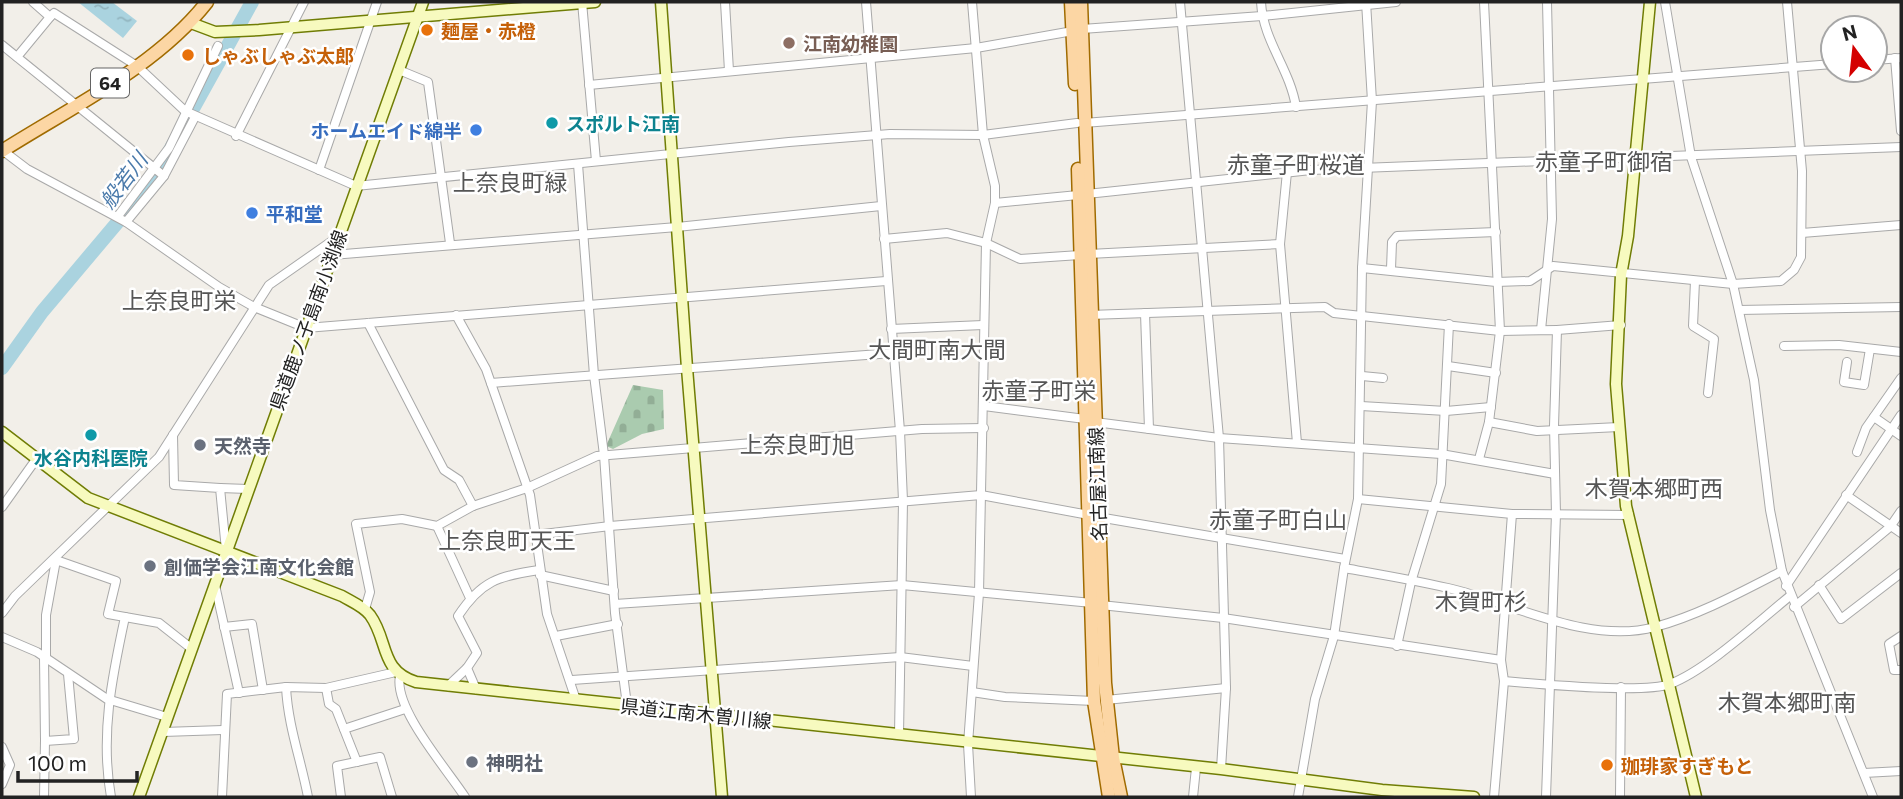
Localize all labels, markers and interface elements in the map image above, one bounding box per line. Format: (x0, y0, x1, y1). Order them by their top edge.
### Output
north arrow (1819, 14, 1889, 84)
place label: 麺屋・赤橙 (441, 19, 536, 42)
text: N (1840, 19, 1859, 45)
marker: 麺屋・赤橙 (419, 22, 435, 38)
place label: 江南幼稚園 (803, 32, 898, 55)
marker: 江南幼稚園 (781, 35, 797, 51)
place label: しゃぶしゃぶ太郎 (202, 44, 354, 67)
marker: しゃぶしゃぶ太郎 (180, 47, 196, 63)
road number: 64 (91, 68, 129, 98)
place label: スポルト江南 (566, 112, 680, 135)
marker: スポルト江南 (544, 115, 560, 131)
place label: ホームエイド綿半 (311, 119, 462, 142)
marker: ホームエイド綿半 (468, 122, 484, 138)
water label: 般若川 (94, 146, 153, 213)
district label: 赤童子町御宿 (1535, 147, 1673, 175)
district label: 赤童子町桜道 (1227, 150, 1365, 178)
district label: 上奈良町緑 (453, 168, 568, 196)
place label: 平和堂 (266, 202, 323, 225)
marker: 平和堂 (244, 205, 260, 221)
street label: 県道鹿ノ子島南小渕線 (265, 227, 351, 413)
district label: 上奈良町栄 (122, 286, 237, 314)
district label: 大間町南大間 (868, 335, 1006, 363)
district label: 赤童子町栄 (982, 376, 1097, 404)
marker: 水谷内科医院 (83, 427, 99, 443)
street label: 名古屋江南線 (1084, 427, 1110, 541)
district label: 上奈良町旭 (740, 430, 855, 458)
place label: 天然寺 (214, 434, 271, 457)
marker: 天然寺 (192, 437, 208, 453)
place label: 水谷内科医院 (34, 446, 148, 469)
district label: 木賀本郷町西 (1585, 474, 1723, 502)
district label: 赤童子町白山 (1209, 505, 1347, 533)
district label: 上奈良町天王 (438, 526, 576, 554)
place label: 創価学会江南文化会館 (164, 555, 354, 578)
marker: 創価学会江南文化会館 (142, 558, 158, 574)
district label: 木賀町杉 (1435, 587, 1527, 615)
district label: 木賀本郷町南 (1718, 688, 1856, 716)
street label: 県道江南木曽川線 (619, 694, 773, 732)
scale bar (18, 740, 136, 784)
text: 100 m (28, 750, 87, 775)
place label: 神明社 (486, 751, 543, 774)
marker: 神明社 (464, 754, 480, 770)
place label: 珈琲家すぎもと (1621, 754, 1754, 777)
marker: 珈琲家すぎもと (1599, 757, 1615, 773)

